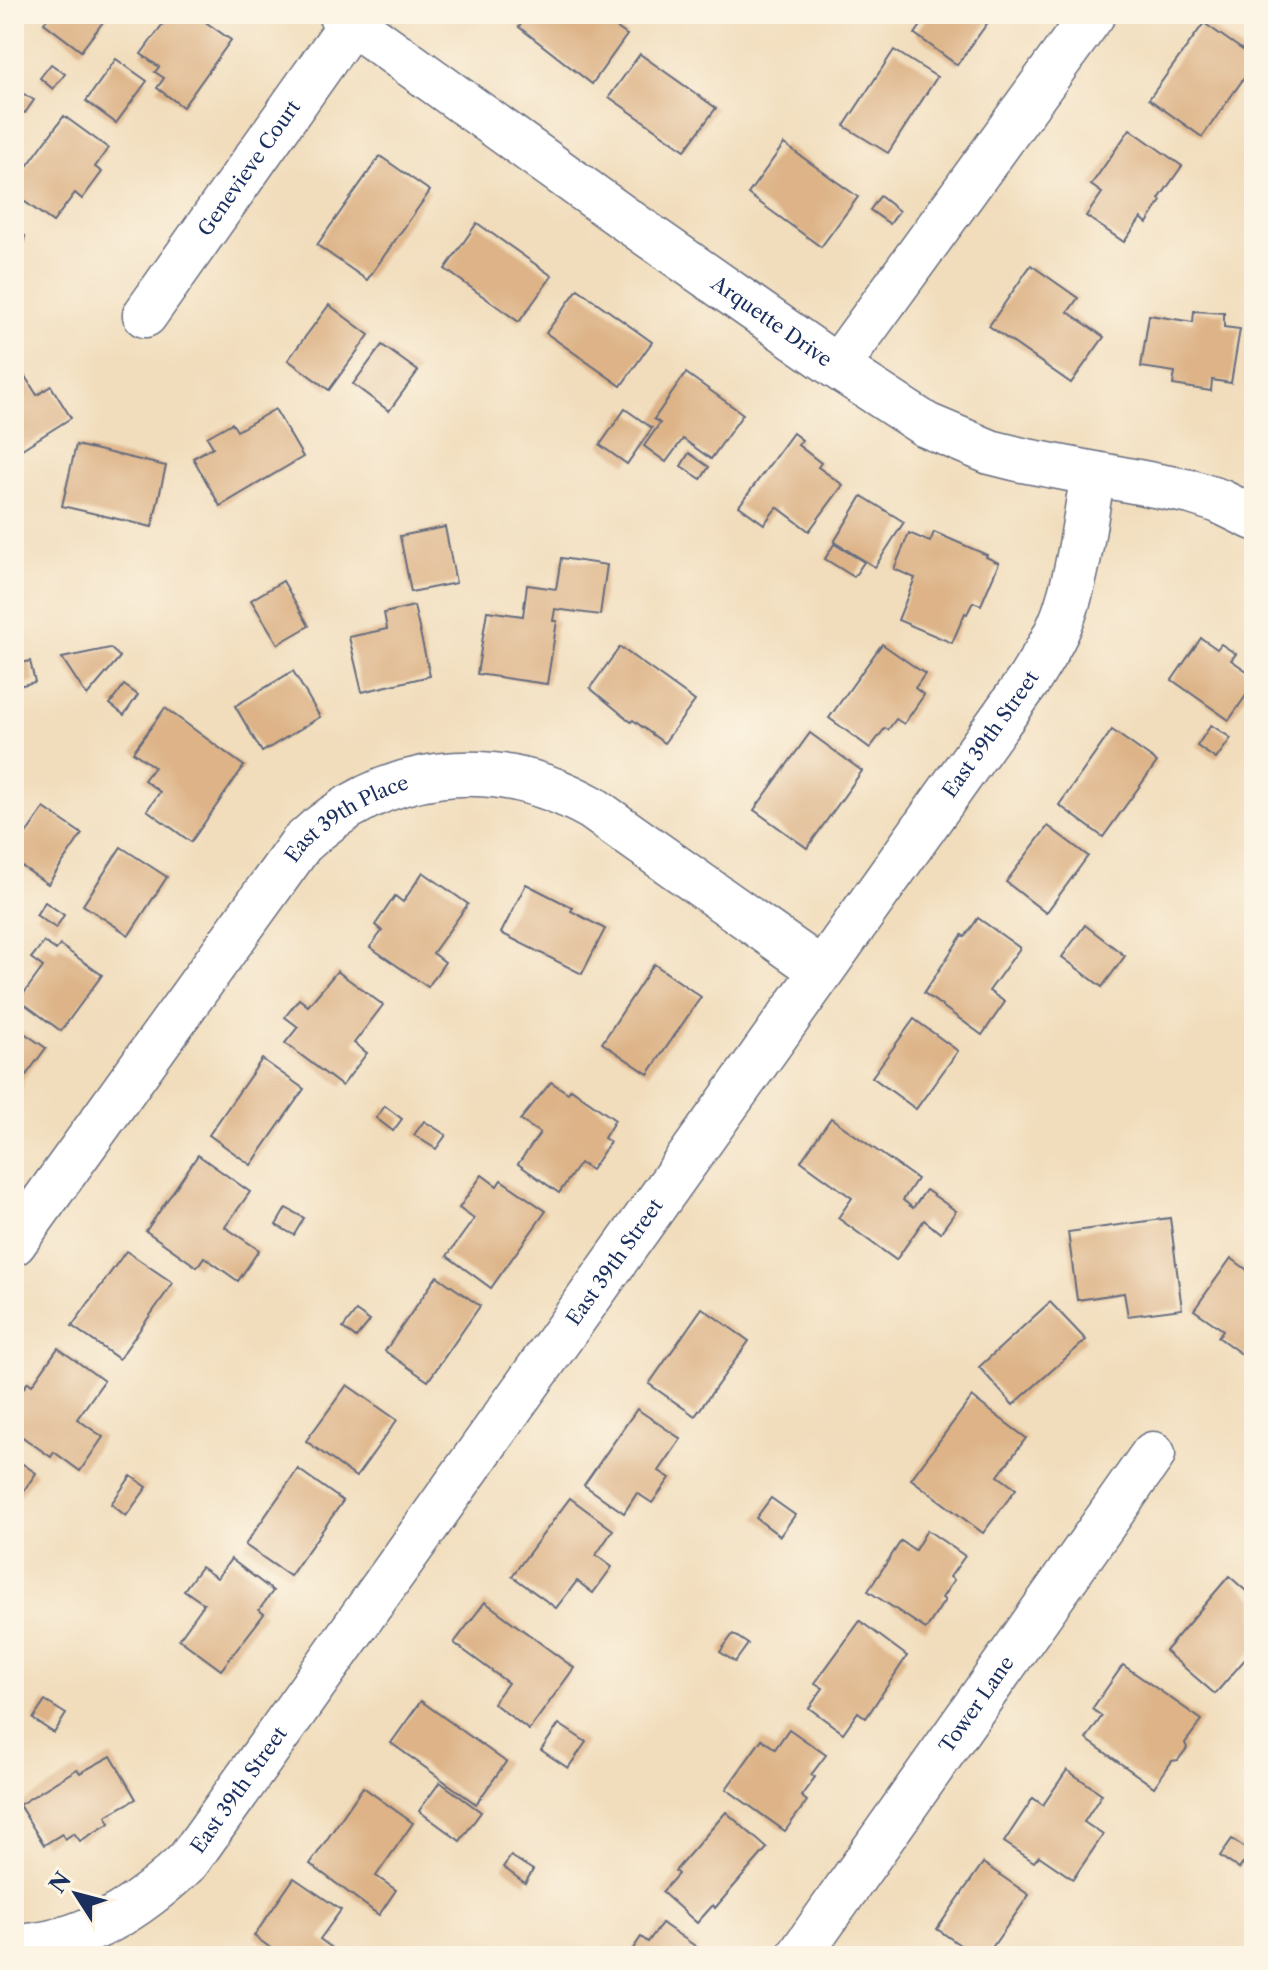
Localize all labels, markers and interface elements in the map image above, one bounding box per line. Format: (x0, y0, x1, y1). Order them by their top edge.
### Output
street label: Genevieve Court (193, 95, 305, 241)
street label: Arquette Drive (706, 270, 837, 372)
street label: East 39th Street (937, 667, 1044, 802)
street label: East 39th Place (280, 770, 411, 867)
street label: East 39th Street (561, 1194, 668, 1330)
street label: Tower Lane (934, 1651, 1019, 1757)
street label: East 39th Street (185, 1722, 292, 1858)
north arrow (36, 1854, 116, 1934)
text: N (44, 1867, 77, 1898)

